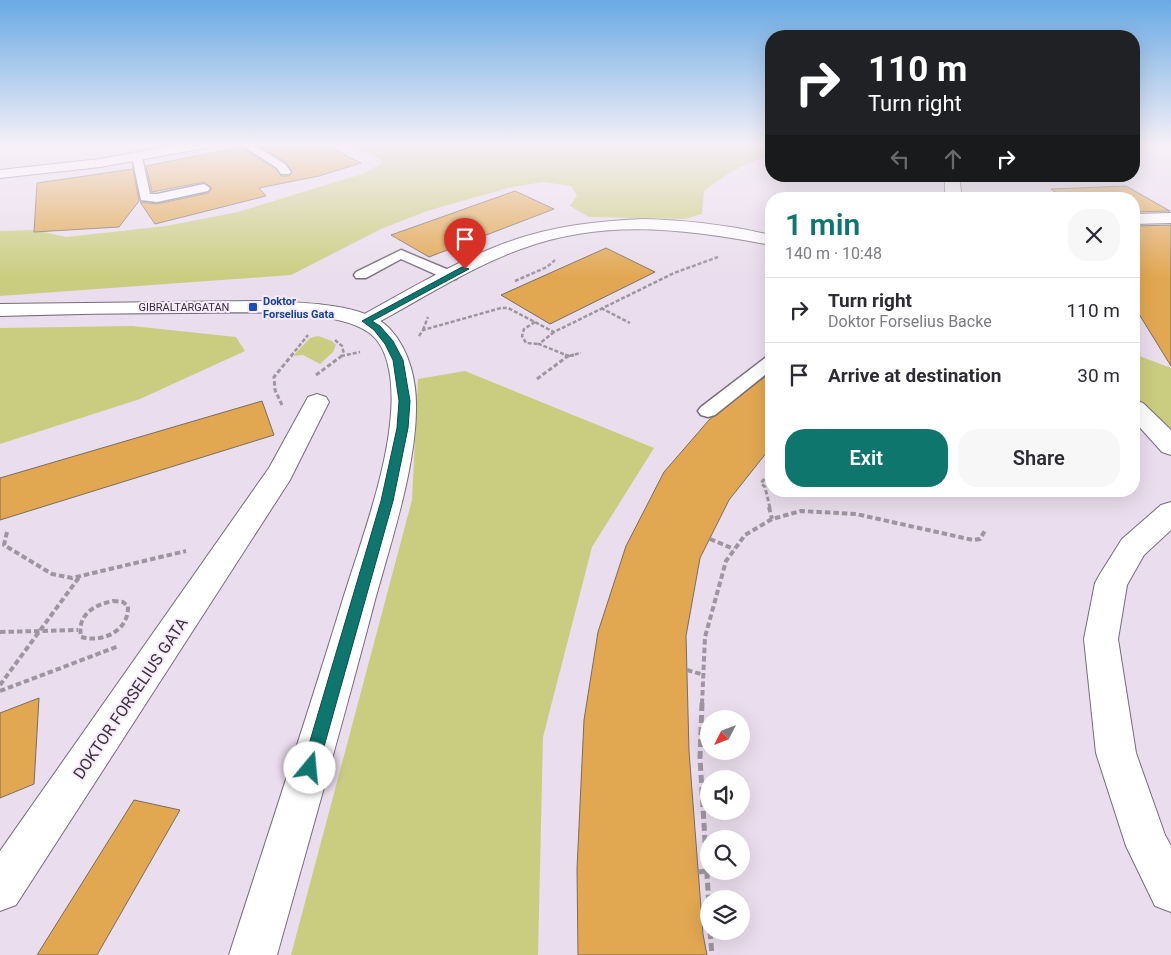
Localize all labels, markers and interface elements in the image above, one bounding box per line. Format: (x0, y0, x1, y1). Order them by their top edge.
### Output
text: 110 m (868, 49, 967, 90)
icon: right (785, 50, 850, 115)
text: Turn right (868, 91, 962, 116)
icon: left (886, 145, 914, 173)
icon: ahead (939, 145, 967, 173)
icon: right (992, 145, 1020, 173)
text: 1 min (785, 207, 860, 242)
button: close (1068, 209, 1120, 261)
pin (444, 218, 486, 269)
icon: arrive (451, 225, 479, 253)
text: 140 m · 10:48 (785, 244, 882, 263)
text: Turn right (828, 289, 912, 312)
place label: Doktor Forselius Gata (263, 295, 334, 321)
icon: right (785, 296, 813, 324)
text: 110 m (1067, 299, 1120, 322)
street label: GIBRALTARGATAN (139, 301, 229, 314)
marker: Doktor Forselius Gata (247, 301, 259, 313)
text: Doktor Forselius Backe (828, 312, 992, 331)
icon: arrive (785, 361, 813, 389)
text: Arrive at destination (828, 364, 1001, 387)
text: 30 m (1077, 364, 1120, 387)
button: Exit (785, 429, 948, 487)
button: Share (958, 429, 1120, 487)
street label: DOKTOR FORSELIUS GATA (69, 614, 192, 783)
north arrow (700, 710, 750, 760)
map controls (700, 710, 750, 940)
position arrow (283, 741, 335, 793)
button: sound (700, 770, 750, 820)
button: search (700, 830, 750, 880)
button: layers (700, 890, 750, 940)

